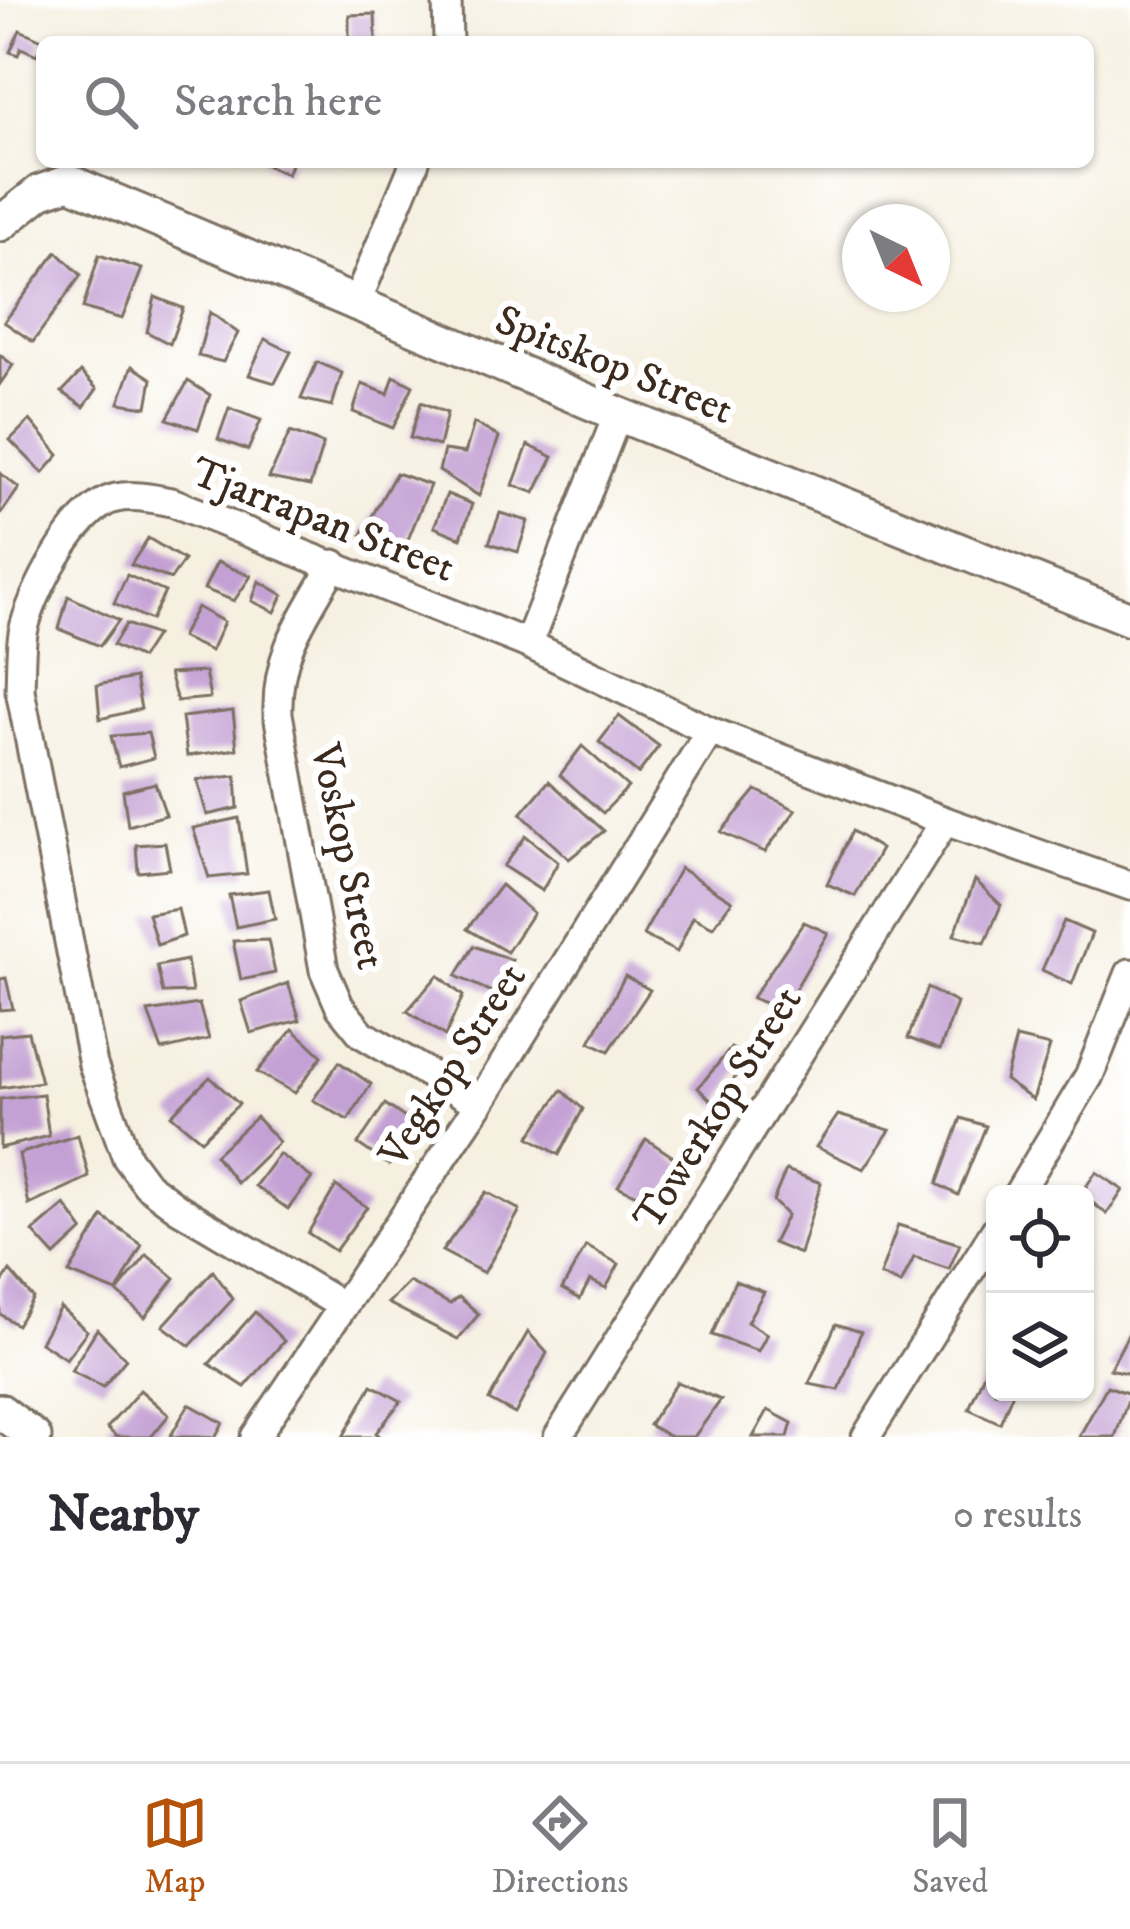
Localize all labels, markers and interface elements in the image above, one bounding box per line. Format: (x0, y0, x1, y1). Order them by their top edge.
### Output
search box (36, 36, 1094, 168)
icon: search (78, 69, 144, 135)
text: Search here (174, 74, 382, 130)
north arrow (842, 204, 950, 312)
street label: Spitskop Street (488, 295, 740, 437)
street label: Tjarrapan Street (184, 447, 462, 595)
street label: Voskop Street (298, 738, 396, 974)
street label: Vegkop Street (368, 954, 539, 1178)
street label: Towerkop Street (623, 977, 814, 1240)
map controls (986, 1185, 1094, 1401)
button: locate (986, 1185, 1094, 1293)
button: layers (986, 1293, 1094, 1401)
text: Nearby (48, 1483, 199, 1547)
text: 0 results (953, 1491, 1082, 1540)
tab: Map (142, 1790, 208, 1903)
tab: Directions (492, 1790, 628, 1903)
tab: Saved (912, 1790, 988, 1903)

